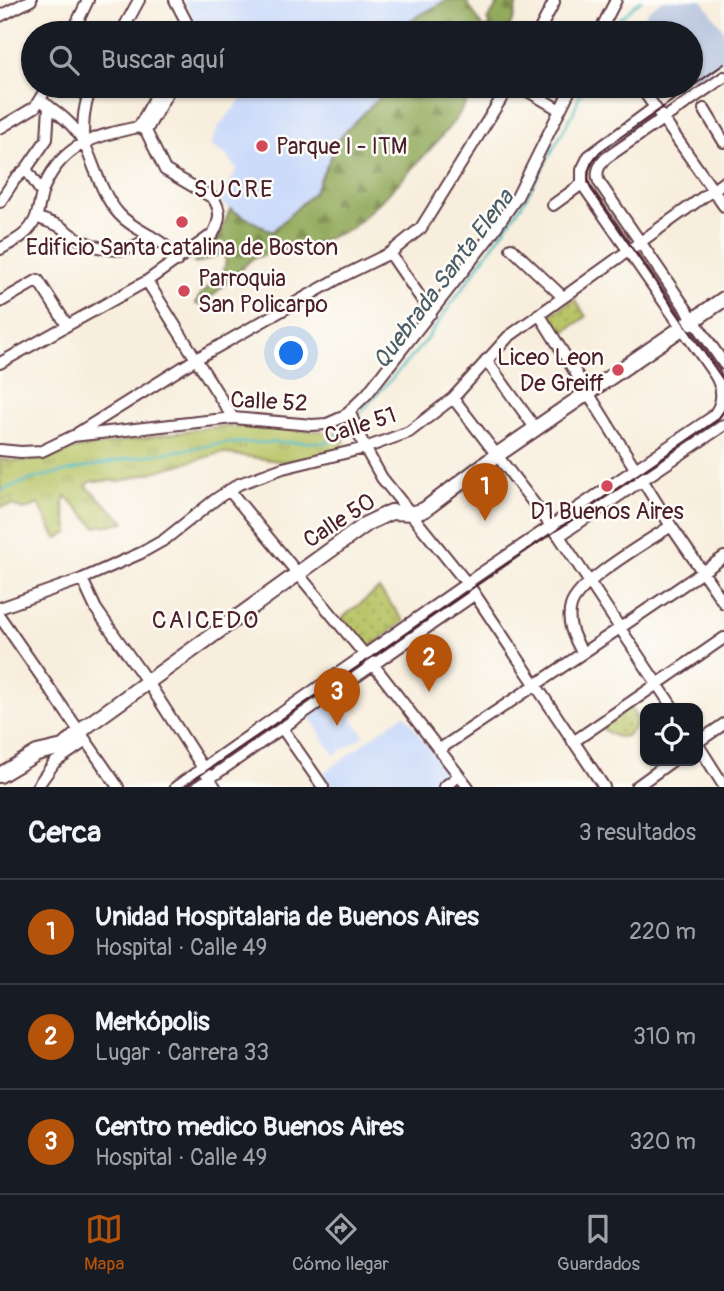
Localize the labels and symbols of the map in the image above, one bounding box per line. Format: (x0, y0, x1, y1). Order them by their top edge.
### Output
place label: Parque I - ITM (276, 132, 407, 161)
marker: Parque I - ITM (254, 138, 270, 154)
district label: SUCRE (193, 175, 275, 204)
water label: Quebrada Santa Elena (367, 183, 521, 374)
marker: Edificio Santa catalina de Boston (174, 214, 190, 230)
place label: Edificio Santa catalina de Boston (26, 233, 338, 262)
place label: Parroquia San Policarpo (198, 264, 328, 319)
marker: Parroquia San Policarpo (176, 283, 192, 299)
your location (274, 336, 308, 370)
place label: Liceo Leon De Greiff (497, 343, 604, 398)
marker: Liceo Leon De Greiff (610, 362, 626, 378)
street label: Calle 52 (230, 385, 308, 418)
street label: Calle 51 (321, 400, 400, 451)
pin: 1 (462, 463, 508, 521)
marker: D1 Buenos Aires (599, 478, 615, 494)
street label: Calle 50 (298, 486, 381, 554)
place label: D1 Buenos Aires (530, 497, 684, 526)
district label: CAICEDO (152, 606, 260, 635)
pin: 2 (406, 634, 452, 692)
pin: 3 (314, 668, 360, 726)

